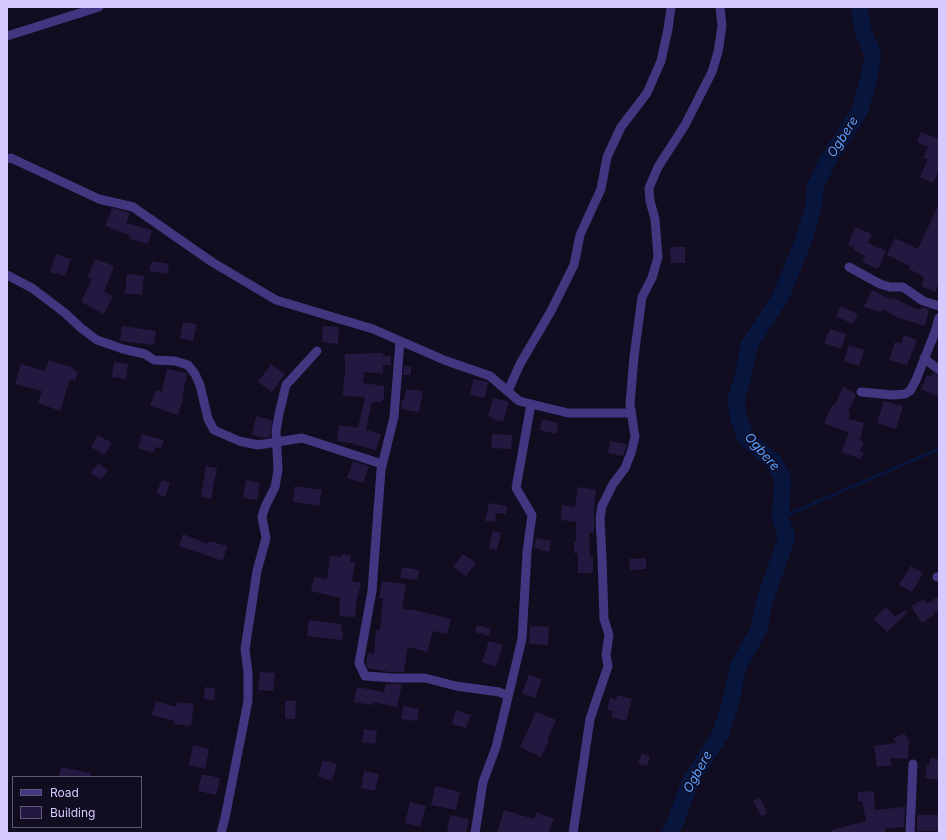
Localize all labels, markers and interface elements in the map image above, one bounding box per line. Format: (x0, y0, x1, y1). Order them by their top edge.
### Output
water label: Ogbere (824, 114, 862, 160)
water label: Ogbere (741, 430, 783, 474)
water label: Ogbere (680, 748, 716, 796)
legend (12, 776, 142, 828)
text: Road (50, 785, 79, 800)
text: Building (50, 805, 95, 820)

